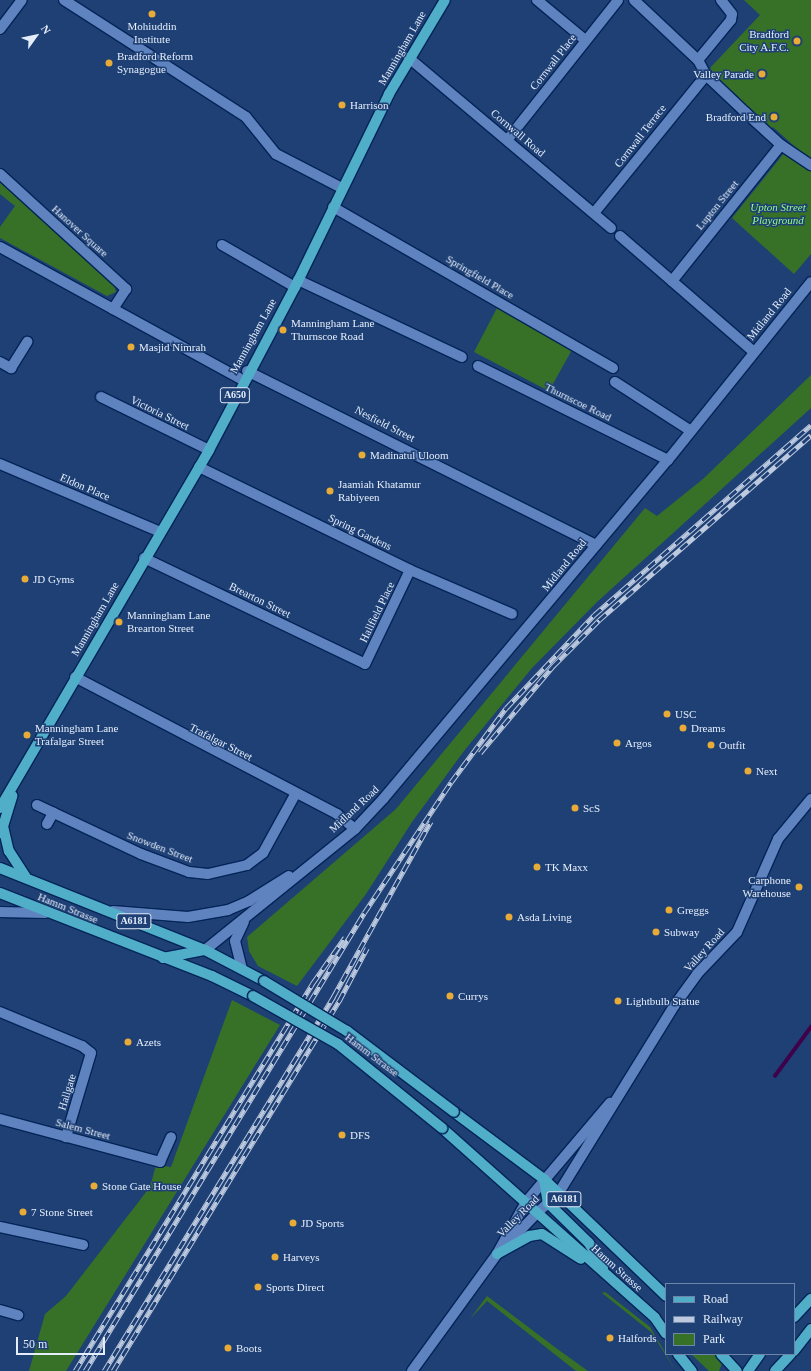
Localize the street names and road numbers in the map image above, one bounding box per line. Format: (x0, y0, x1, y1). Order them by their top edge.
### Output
street label: Manningham Lane (375, 9, 429, 87)
street label: Cornwall Place (527, 31, 579, 93)
street label: Cornwall Terrace (611, 102, 669, 170)
street label: Cornwall Road (488, 106, 548, 160)
street label: Lupton Street (693, 177, 741, 233)
street label: Hanover Square (49, 202, 111, 260)
street label: Springfield Place (444, 252, 516, 302)
street label: Midland Road (744, 285, 794, 343)
street label: Manningham Lane (227, 296, 279, 376)
street label: Thurnscoe Road (543, 380, 613, 424)
road number: A650 (219, 387, 251, 403)
street label: Victoria Street (128, 393, 192, 433)
street label: Nesfield Street (353, 403, 417, 445)
street label: Eldon Place (58, 471, 112, 503)
street label: Spring Gardens (326, 511, 394, 553)
street label: Midland Road (539, 536, 589, 594)
street label: Brearton Street (227, 579, 293, 621)
street label: Manningham Lane (68, 580, 122, 658)
street label: Hallfield Place (357, 580, 397, 644)
street label: Trafalgar Street (187, 720, 255, 764)
street label: Midland Road (326, 783, 382, 835)
street label: Snowden Street (125, 828, 195, 866)
street label: Hamm Strasse (36, 890, 100, 926)
road number: A6181 (116, 913, 152, 929)
street label: Valley Road (681, 925, 727, 975)
street label: Hamm Strasse (343, 1031, 401, 1079)
street label: Hallgate (55, 1072, 79, 1112)
street label: Salem Street (54, 1115, 112, 1143)
road number: A6181 (546, 1191, 582, 1207)
street label: Valley Road (494, 1192, 542, 1240)
street label: Hamm Strasse (589, 1242, 645, 1294)

